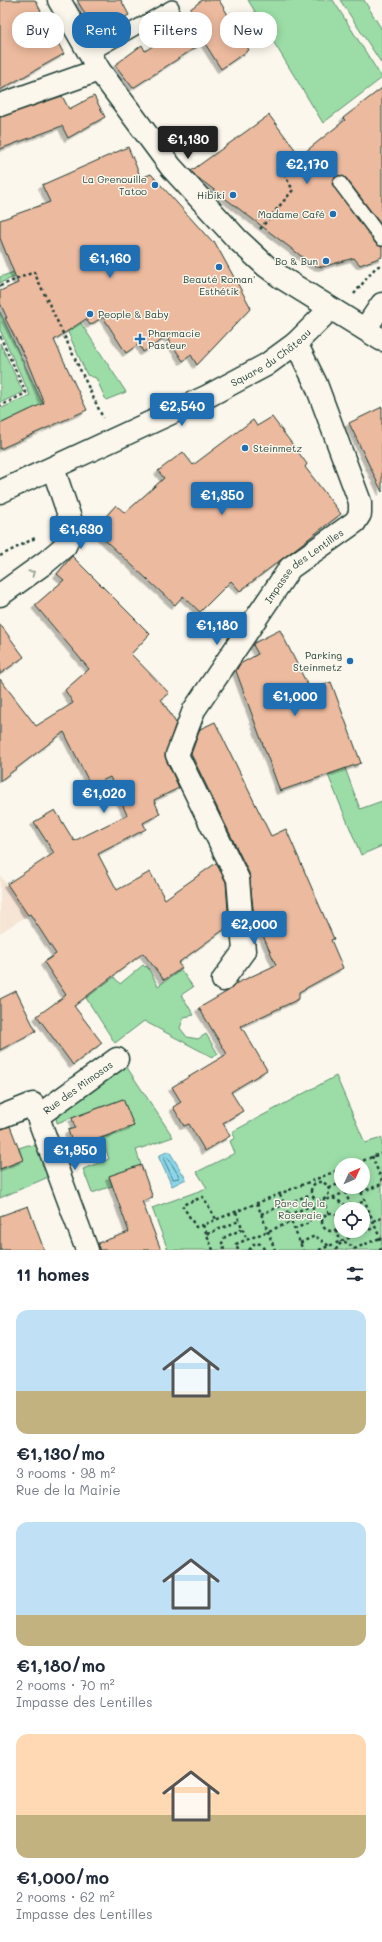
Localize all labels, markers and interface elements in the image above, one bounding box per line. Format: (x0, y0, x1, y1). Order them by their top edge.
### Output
chip: Buy (12, 12, 64, 48)
chip: Rent (72, 12, 131, 48)
chip: Filters (139, 12, 212, 48)
chip: New (220, 12, 277, 48)
pin: €1,130 (155, 126, 221, 160)
text: €1,130 (167, 130, 209, 147)
pin: €2,170 (274, 151, 340, 185)
text: €2,170 (285, 155, 329, 172)
place label: La Grenouille Tatoo (82, 172, 147, 198)
marker: La Grenouille Tatoo (150, 180, 160, 190)
place label: Hibiki (197, 188, 225, 202)
marker: Hibiki (228, 190, 238, 200)
place label: Madame Café (258, 207, 325, 221)
marker: Madame Café (328, 209, 338, 219)
pin: €1,160 (77, 245, 143, 279)
text: €1,160 (89, 249, 131, 266)
place label: Bo & Bun (275, 254, 318, 268)
marker: Bo & Bun (321, 256, 331, 266)
marker: Beauté Roman' Esthétik (214, 262, 224, 272)
place label: Beauté Roman' Esthétik (183, 272, 255, 298)
place label: People & Baby (98, 307, 169, 321)
marker: People & Baby (85, 309, 95, 319)
street label: Square du Château (228, 325, 314, 390)
place label: Pharmacie Pasteur (148, 326, 200, 352)
marker: Pharmacie Pasteur (135, 334, 145, 344)
pin: €2,540 (149, 393, 215, 427)
text: €2,540 (159, 397, 205, 414)
place label: Steinmetz (253, 441, 302, 455)
marker: Steinmetz (240, 443, 250, 453)
pin: €1,350 (189, 482, 255, 516)
text: €1,350 (200, 486, 244, 503)
pin: €1,630 (48, 516, 114, 550)
text: €1,630 (59, 520, 103, 537)
street label: Impasse des Lentilles (261, 525, 346, 606)
one-way arrow (28, 570, 35, 578)
pin: €1,180 (184, 612, 250, 646)
text: €1,180 (196, 616, 238, 633)
place label: Parking Steinmetz (293, 648, 342, 674)
marker: Parking Steinmetz (345, 656, 355, 666)
pin: €1,000 (262, 683, 328, 717)
text: €1,000 (272, 687, 318, 704)
pin: €1,020 (71, 780, 137, 814)
text: €1,020 (82, 784, 126, 801)
pin: €2,000 (221, 911, 287, 945)
text: €2,000 (231, 915, 277, 932)
street label: Rue des Mimosas (40, 1057, 116, 1117)
pin: €1,950 (42, 1137, 108, 1171)
text: €1,950 (53, 1141, 97, 1158)
north arrow (334, 1158, 370, 1194)
map controls (334, 1158, 370, 1238)
park label: Parc de la Roseraie (275, 1196, 325, 1222)
button: locate (334, 1202, 370, 1238)
text: 11 homes (16, 1263, 90, 1285)
icon: filters (344, 1263, 366, 1285)
icon: home (155, 1336, 227, 1408)
text: €1,130/mo (16, 1442, 105, 1464)
text: 3 rooms · 98 m² (16, 1464, 115, 1481)
text: Rue de la Mairie (16, 1481, 121, 1498)
icon: home (155, 1548, 227, 1620)
text: €1,180/mo (16, 1654, 105, 1676)
text: 2 rooms · 70 m² (16, 1676, 115, 1693)
text: Impasse des Lentilles (16, 1693, 152, 1710)
icon: home (155, 1760, 227, 1832)
text: €1,000/mo (16, 1866, 109, 1888)
text: 2 rooms · 62 m² (16, 1888, 115, 1905)
text: Impasse des Lentilles (16, 1905, 152, 1922)

